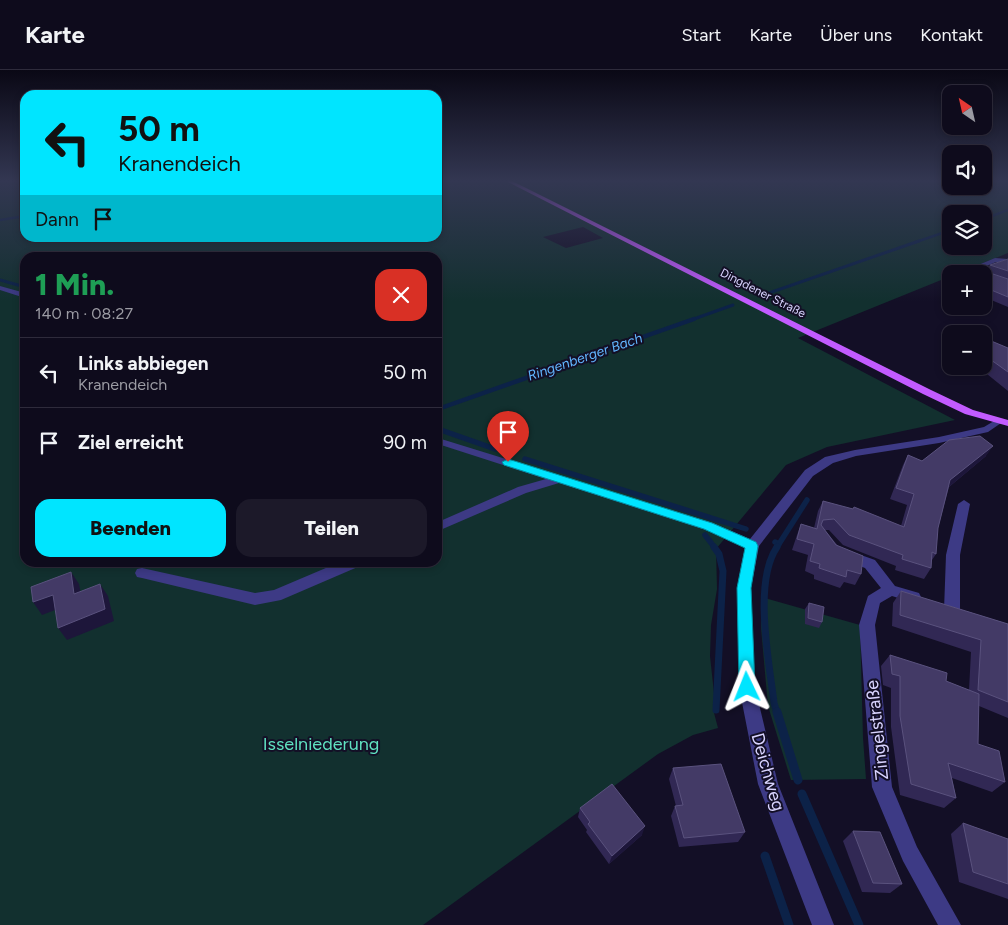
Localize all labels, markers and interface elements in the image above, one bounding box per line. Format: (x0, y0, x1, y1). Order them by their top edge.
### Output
text: Karte (25, 20, 85, 49)
text: Start (682, 24, 721, 46)
text: Karte (749, 24, 792, 46)
text: Über uns (820, 24, 892, 46)
text: Kontakt (920, 24, 983, 46)
north arrow (942, 85, 992, 135)
map controls (942, 85, 992, 375)
text: 50 m (118, 108, 200, 150)
icon: left (35, 110, 100, 175)
button: sound (942, 145, 992, 195)
text: Kranendeich (118, 150, 241, 177)
icon: arrive (89, 205, 117, 233)
button: layers (942, 205, 992, 255)
text: Dann (35, 208, 79, 231)
street label: Dingdener Straße (718, 265, 808, 321)
button: + (942, 265, 992, 315)
text: 1 Min. (35, 266, 114, 303)
button: close (375, 269, 427, 321)
text: 140 m · 08:27 (35, 304, 133, 323)
button: − (942, 325, 992, 375)
water label: Ringenberger Bach (525, 329, 645, 385)
text: Links abbiegen (78, 352, 209, 375)
icon: left (35, 359, 63, 387)
text: 50 m (383, 361, 427, 384)
text: Kranendeich (78, 375, 167, 394)
pin (487, 411, 529, 462)
icon: arrive (494, 418, 522, 446)
icon: arrive (35, 429, 63, 457)
text: Ziel erreicht (78, 431, 184, 454)
text: 90 m (383, 431, 427, 454)
button: Beenden (35, 499, 226, 557)
button: Teilen (236, 499, 427, 557)
position arrow (720, 660, 772, 712)
street label: Zingelstraße (861, 679, 893, 781)
street label: Deichweg (746, 730, 790, 814)
park label: Isselniederung (263, 733, 379, 755)

